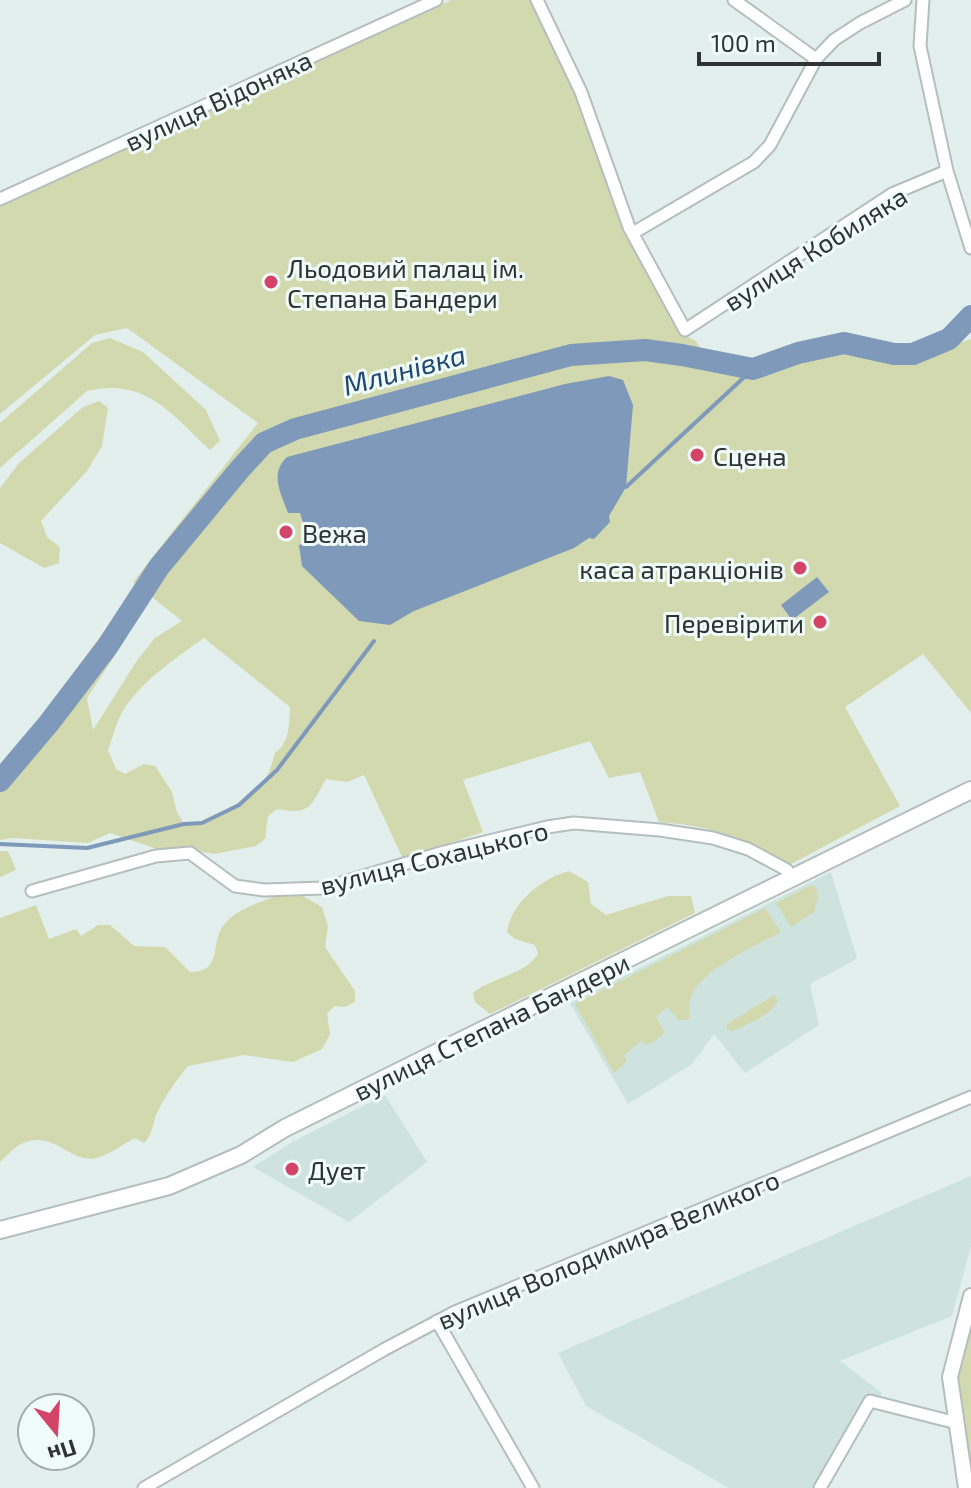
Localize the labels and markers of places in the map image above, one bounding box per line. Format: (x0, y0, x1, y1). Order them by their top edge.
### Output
place label: Льодовий палац ім. Степана Бандери (287, 252, 524, 313)
marker: Льодовий палац ім. Степана Бандери (262, 273, 280, 291)
place label: Сцена (713, 440, 787, 471)
marker: Сцена (688, 446, 706, 464)
place label: Вежа (302, 517, 367, 548)
marker: Вежа (277, 523, 295, 541)
place label: каса атракціонів (579, 553, 784, 584)
marker: каса атракціонів (791, 559, 809, 577)
place label: Перевірити (664, 607, 804, 638)
marker: Перевірити (811, 613, 829, 631)
place label: Дует (308, 1154, 366, 1186)
marker: Дует (283, 1160, 301, 1178)

